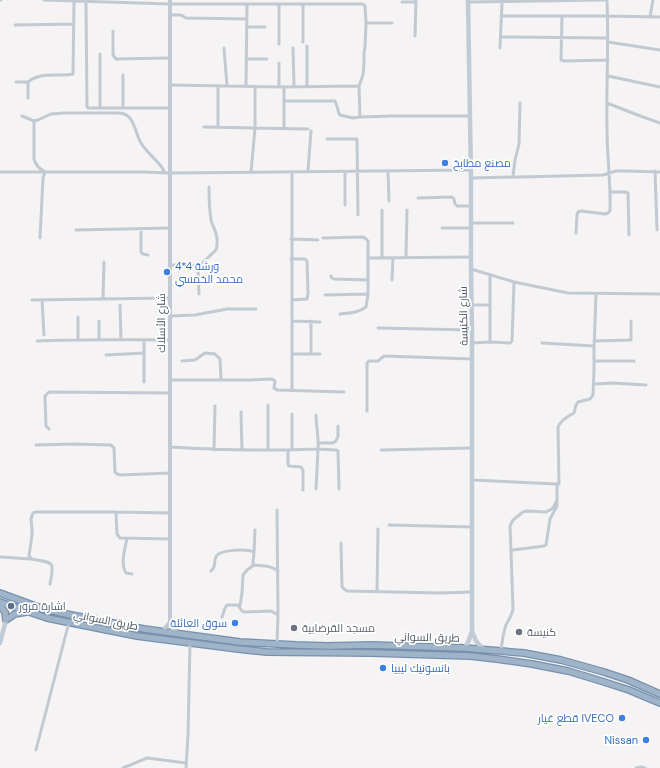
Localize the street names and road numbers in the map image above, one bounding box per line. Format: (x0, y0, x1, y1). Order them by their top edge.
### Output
street label: شارع الكنيسة (455, 286, 472, 346)
street label: شارع الأسلاك (154, 293, 169, 353)
street label: طريق السواني (72, 607, 139, 635)
street label: طريق السواني (394, 629, 460, 647)

